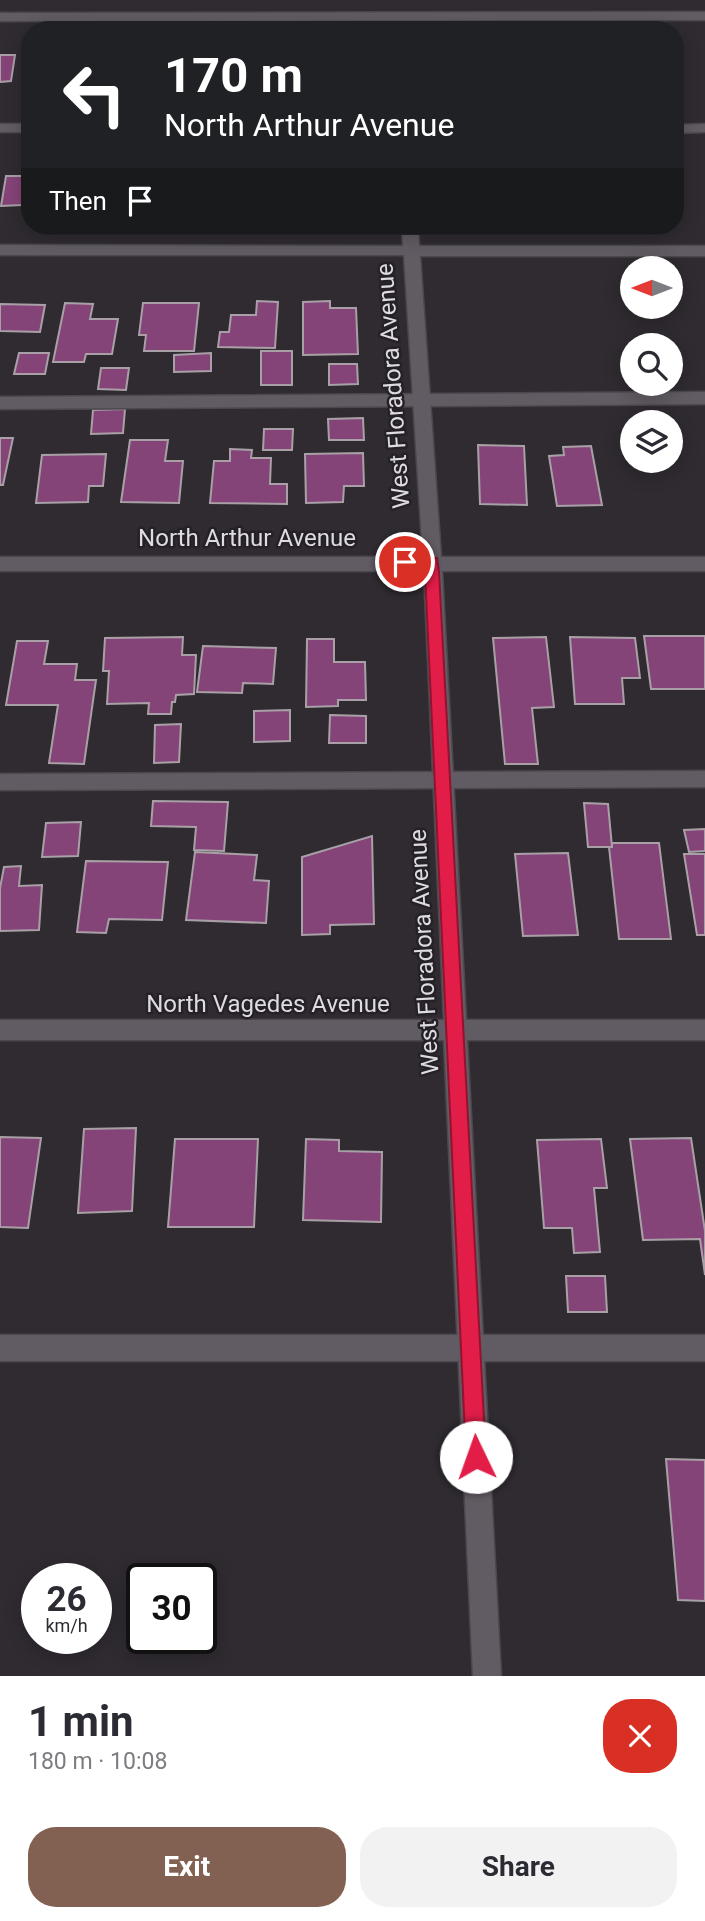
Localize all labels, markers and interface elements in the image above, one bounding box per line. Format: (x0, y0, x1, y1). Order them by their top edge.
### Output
text: 170 m (164, 47, 303, 104)
icon: left (49, 49, 140, 140)
text: North Arthur Avenue (164, 106, 454, 144)
icon: arrive (121, 182, 159, 220)
text: Then (49, 186, 107, 216)
north arrow (620, 256, 682, 318)
map controls (620, 256, 683, 473)
street label: West Floradora Avenue (370, 262, 416, 510)
button: search (620, 333, 683, 396)
button: layers (620, 410, 683, 473)
street label: North Arthur Avenue (138, 524, 356, 552)
pin (375, 532, 435, 592)
icon: arrive (386, 543, 424, 581)
street label: West Floradora Avenue (404, 829, 444, 1075)
street label: North Vagedes Avenue (146, 990, 390, 1018)
position arrow (439, 1420, 513, 1494)
speed limit sign: 30 (126, 1563, 217, 1654)
text: 26 (46, 1579, 87, 1620)
text: km/h (45, 1615, 88, 1636)
text: 1 min (28, 1697, 134, 1746)
button: close (603, 1699, 677, 1773)
text: 180 m · 10:08 (28, 1748, 167, 1775)
button: Exit (28, 1827, 346, 1907)
button: Share (360, 1827, 677, 1907)

